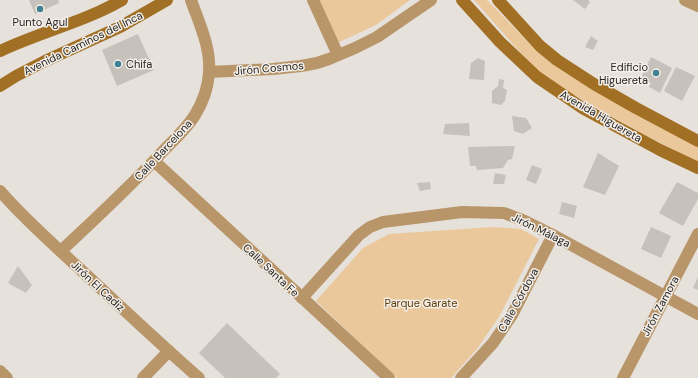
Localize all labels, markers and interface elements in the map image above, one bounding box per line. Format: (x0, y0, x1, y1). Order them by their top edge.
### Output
marker: Punto Agul (35, 4, 45, 14)
street label: Avenida Caminos del Inca (21, 8, 145, 78)
place label: Punto Agul (13, 15, 67, 29)
place label: Chifa (126, 57, 152, 71)
street label: Jirón Cosmos (234, 58, 304, 78)
marker: Chifa (113, 59, 123, 69)
place label: Edificio Higuereta (599, 60, 648, 87)
marker: Edificio Higuereta (651, 68, 661, 78)
street label: Avenida Higuereta (558, 87, 644, 145)
street label: Calle Barcelona (131, 117, 195, 183)
street label: Jirón Málaga (509, 210, 573, 250)
street label: Calle Santa Fe (240, 240, 302, 300)
street label: Jirón El Cadiz (68, 258, 128, 314)
street label: Calle Córdova (495, 266, 541, 334)
street label: Jirón Zamora (638, 274, 682, 338)
park label: Parque Garate (385, 296, 457, 310)

